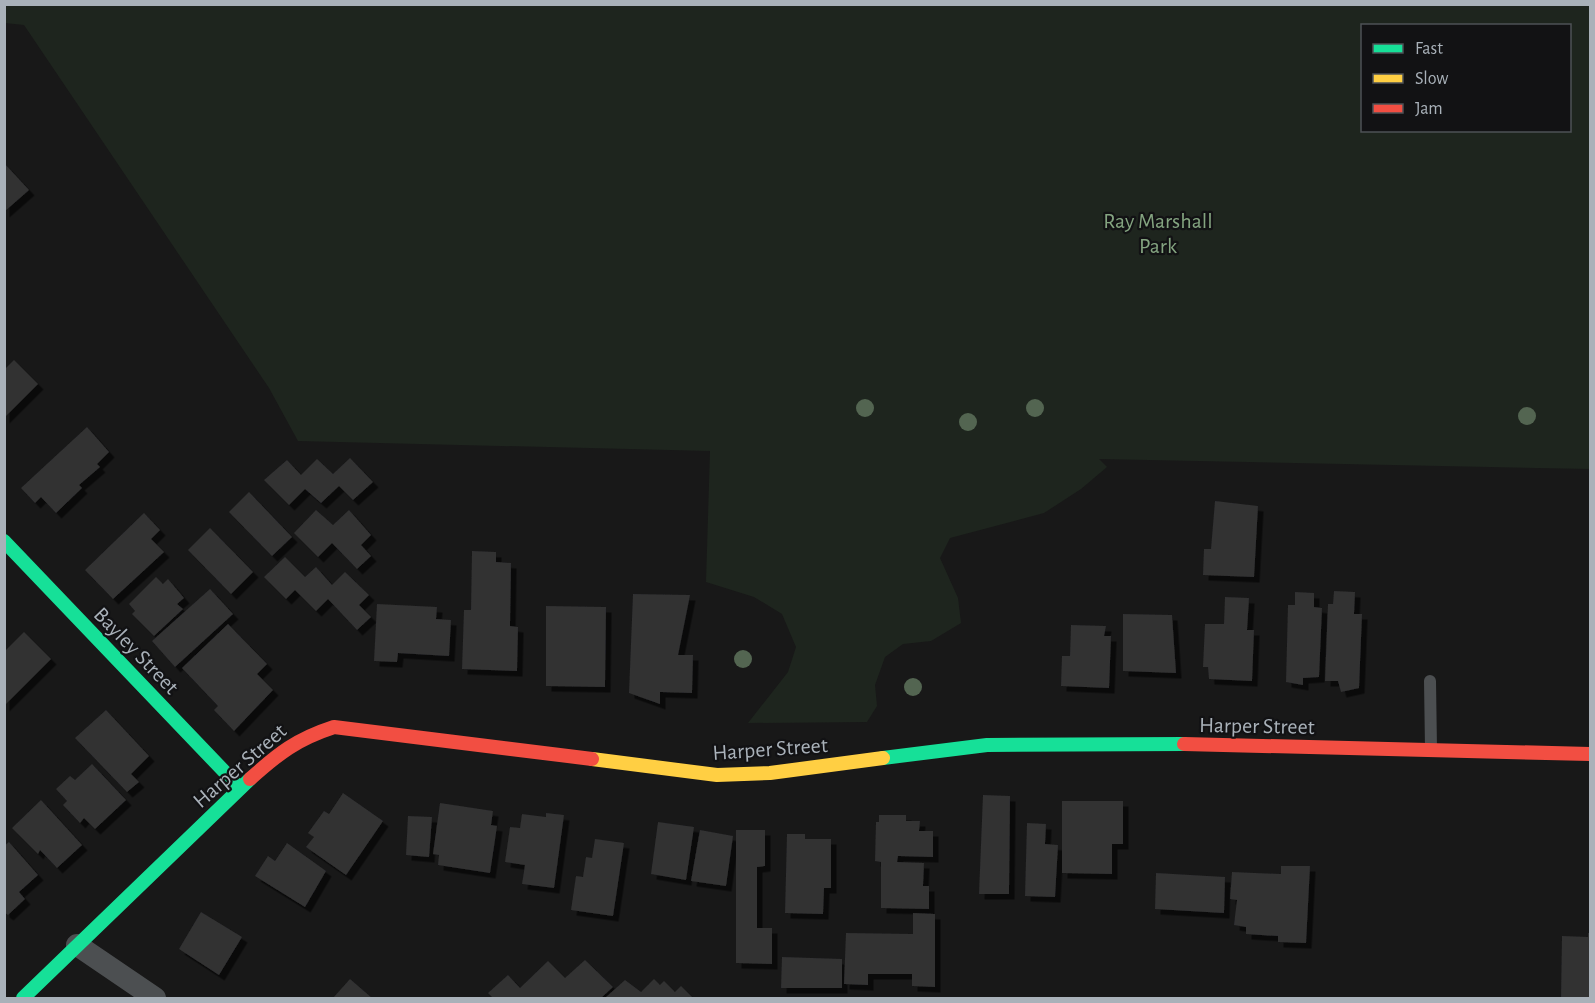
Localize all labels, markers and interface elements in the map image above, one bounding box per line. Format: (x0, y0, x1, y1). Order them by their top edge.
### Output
legend (1361, 24, 1571, 132)
text: Fast (1415, 40, 1443, 58)
text: Slow (1415, 70, 1448, 88)
text: Jam (1415, 100, 1443, 118)
park label: Ray Marshall Park (1103, 210, 1213, 257)
street label: Bayley Street (90, 603, 183, 698)
street label: Harper Street (1199, 714, 1315, 738)
street label: Harper Street (189, 720, 290, 812)
street label: Harper Street (712, 734, 828, 764)

